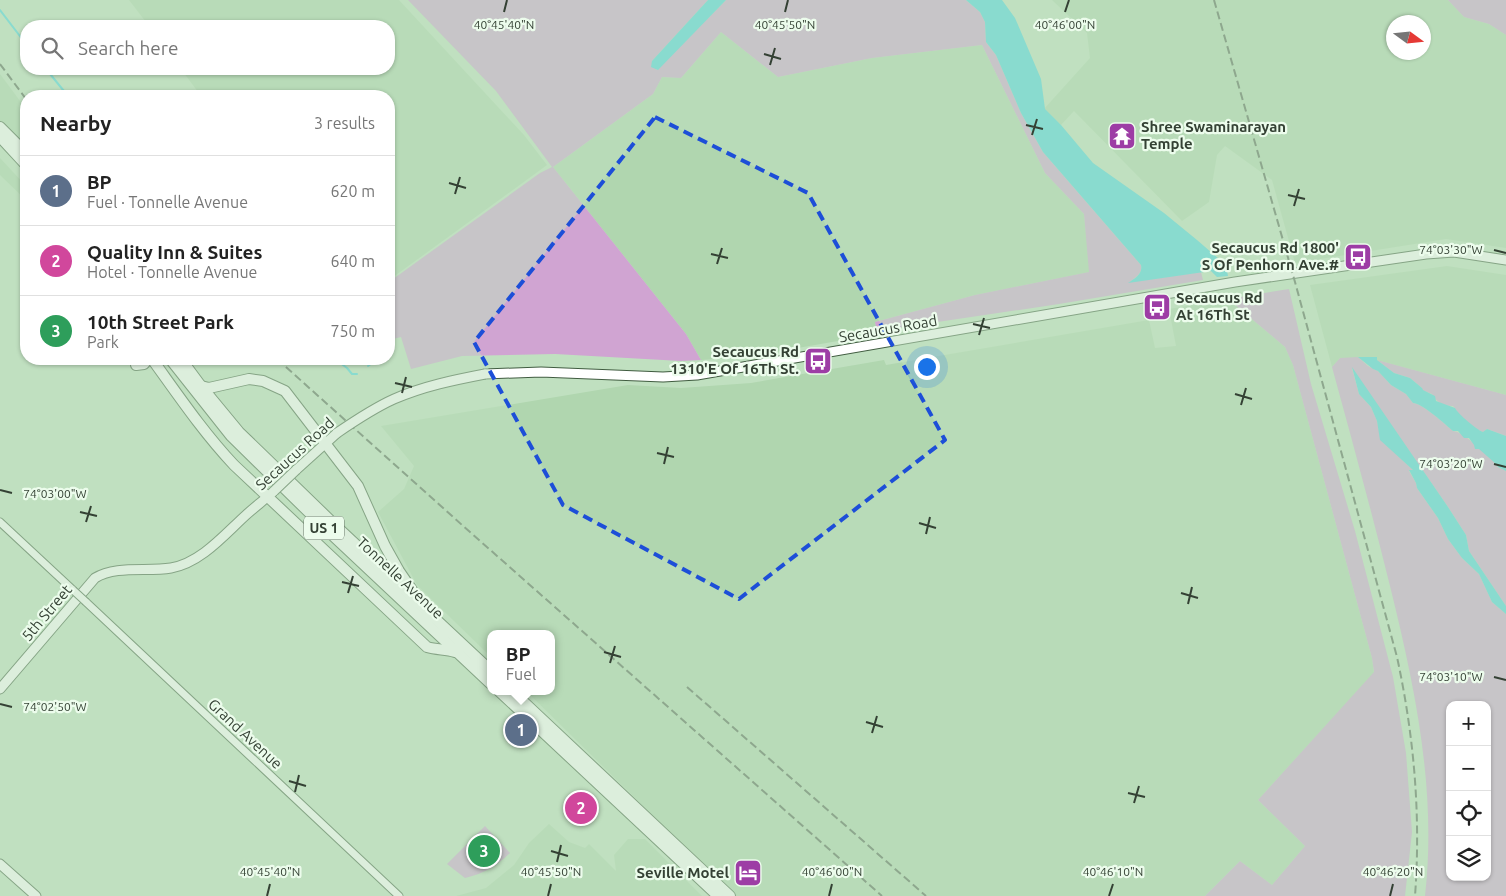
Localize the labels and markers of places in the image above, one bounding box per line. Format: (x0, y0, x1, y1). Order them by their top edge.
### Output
place label: Shree Swaminarayan Temple (1141, 118, 1286, 152)
temple icon: Shree Swaminarayan Temple (1107, 121, 1137, 151)
place label: Secaucus Rd 1800' S Of Penhorn Ave.# (1202, 239, 1339, 273)
bus stop icon: Secaucus Rd 1800' S Of Penhorn Ave.# (1343, 242, 1373, 272)
place label: Secaucus Rd At 16Th St (1176, 289, 1262, 323)
bus stop icon: Secaucus Rd At 16Th St (1142, 292, 1172, 322)
place label: Secaucus Rd 1310'E Of 16Th St. (670, 343, 799, 377)
bus stop icon: Secaucus Rd 1310'E Of 16Th St. (803, 346, 833, 376)
pin: 1 (505, 711, 537, 749)
pin: 2 (565, 789, 597, 827)
pin: 3 (468, 832, 500, 870)
hotel icon: Seville Motel (733, 858, 763, 888)
place label: Seville Motel (637, 864, 729, 881)

